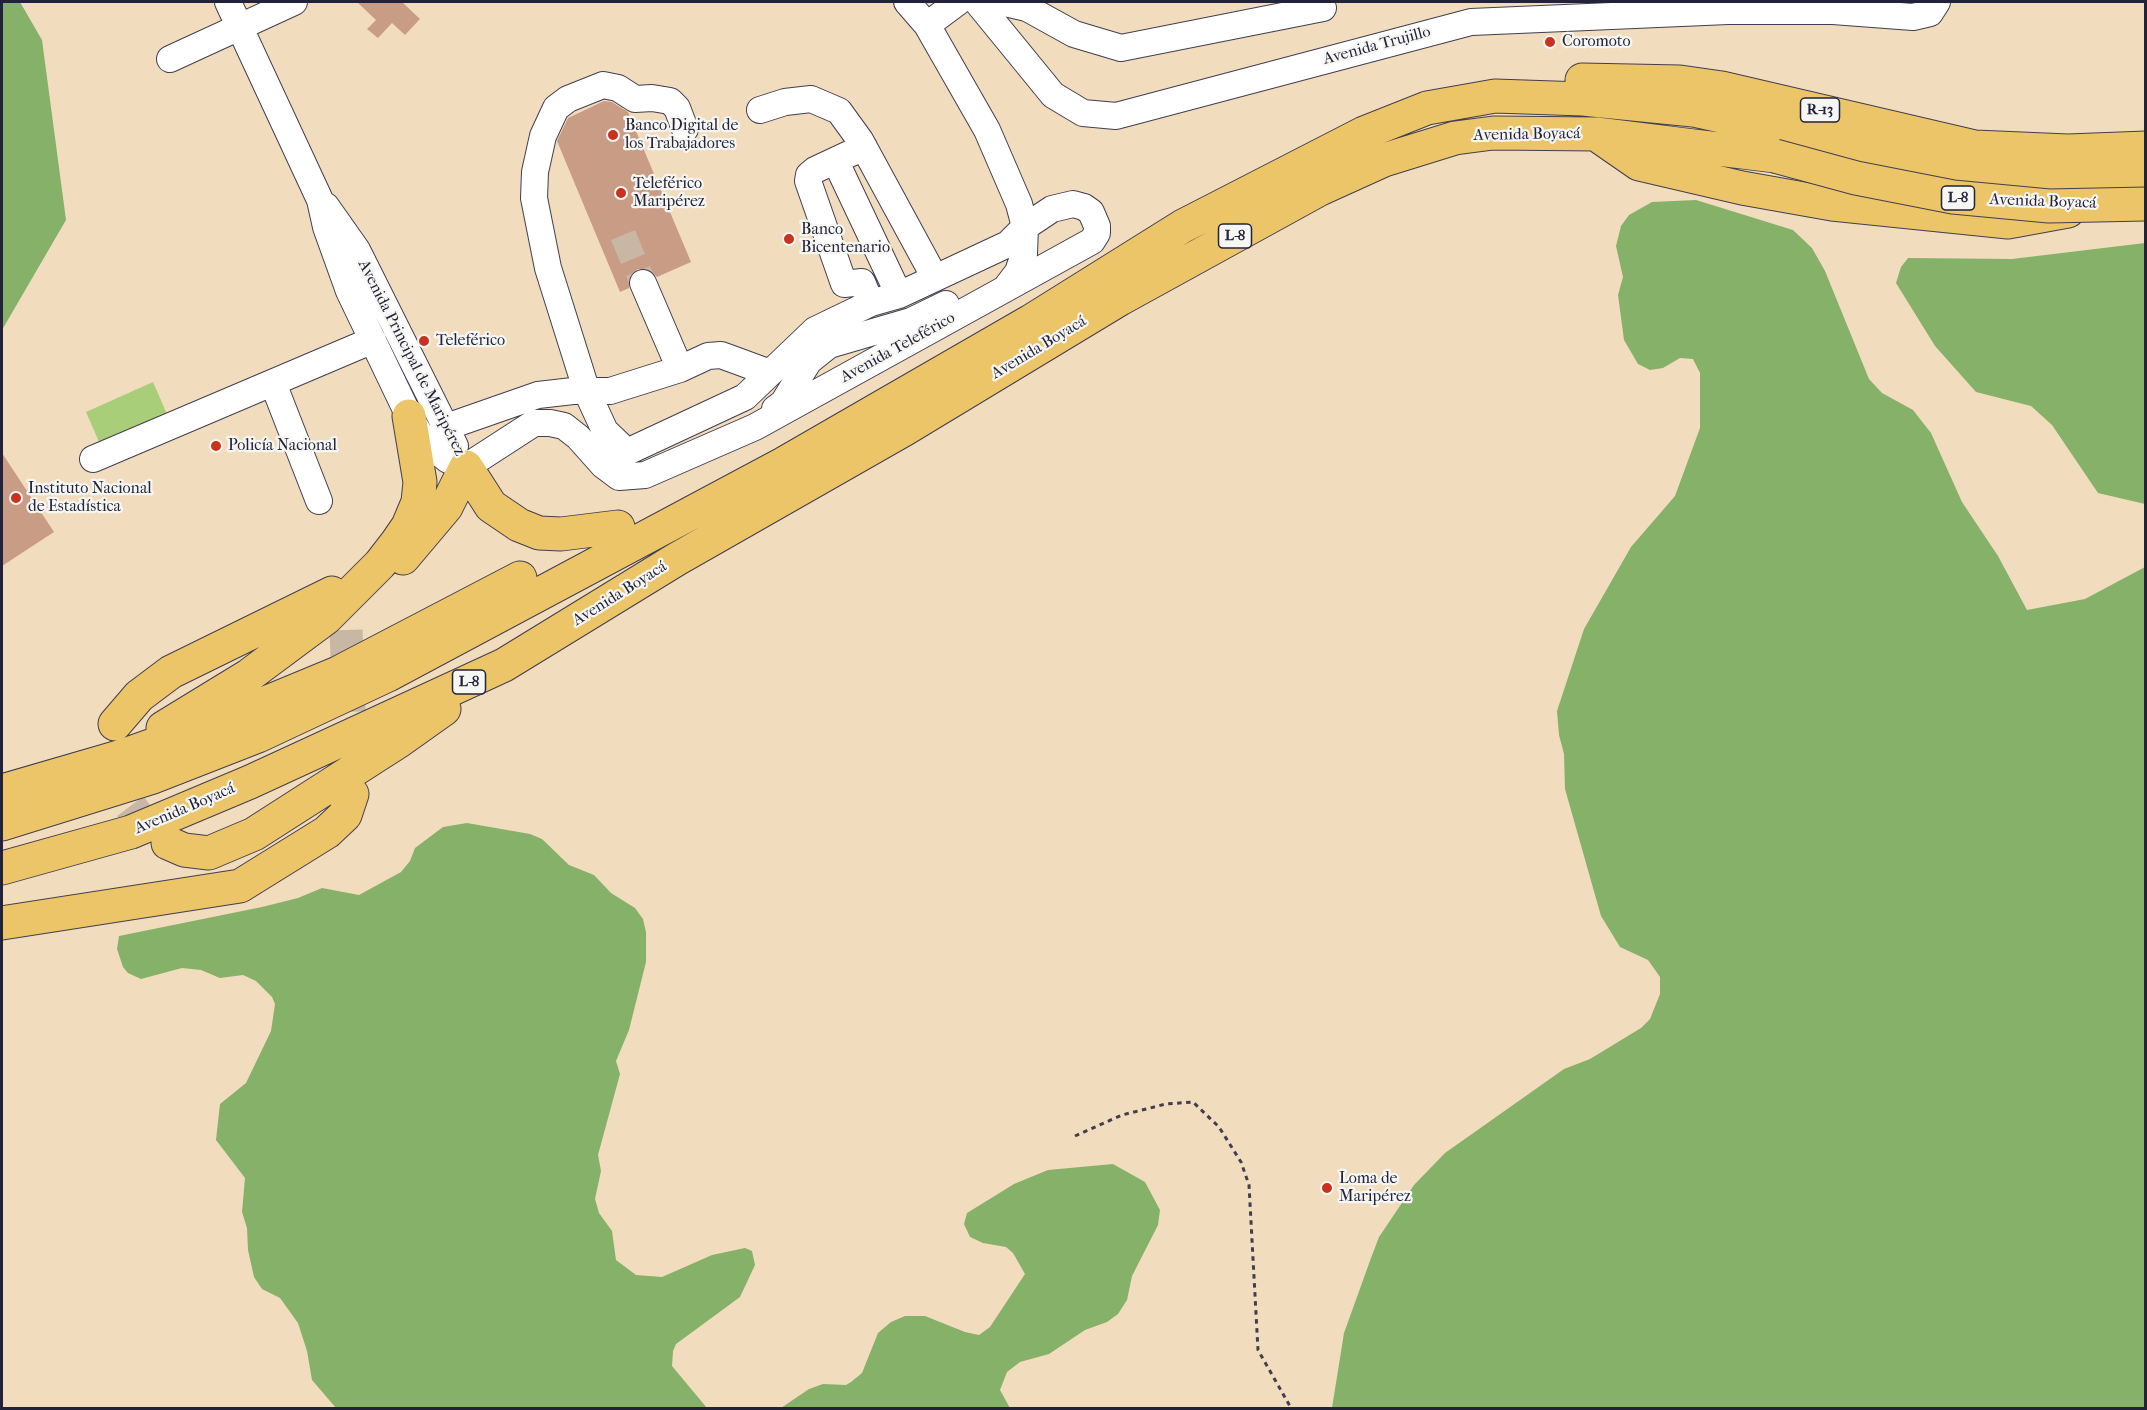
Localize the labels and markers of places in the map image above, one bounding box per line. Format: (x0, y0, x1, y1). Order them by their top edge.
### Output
place label: Coromoto (1562, 32, 1631, 52)
marker: Coromoto (1543, 35, 1557, 49)
place label: Banco Digital de los Trabajadores (625, 116, 738, 154)
marker: Banco Digital de los Trabajadores (606, 128, 620, 142)
place label: Teleférico Maripérez (633, 174, 705, 212)
marker: Teleférico Maripérez (614, 186, 628, 200)
place label: Banco Bicentenario (801, 220, 890, 258)
marker: Banco Bicentenario (782, 232, 796, 246)
place label: Teleférico (436, 331, 505, 351)
marker: Teleférico (417, 334, 431, 348)
place label: Policía Nacional (228, 436, 337, 456)
marker: Policía Nacional (209, 439, 223, 453)
place label: Instituto Nacional de Estadística (28, 479, 152, 517)
marker: Instituto Nacional de Estadística (9, 491, 23, 505)
place label: Loma de Maripérez (1339, 1169, 1411, 1207)
marker: Loma de Maripérez (1320, 1181, 1334, 1195)

